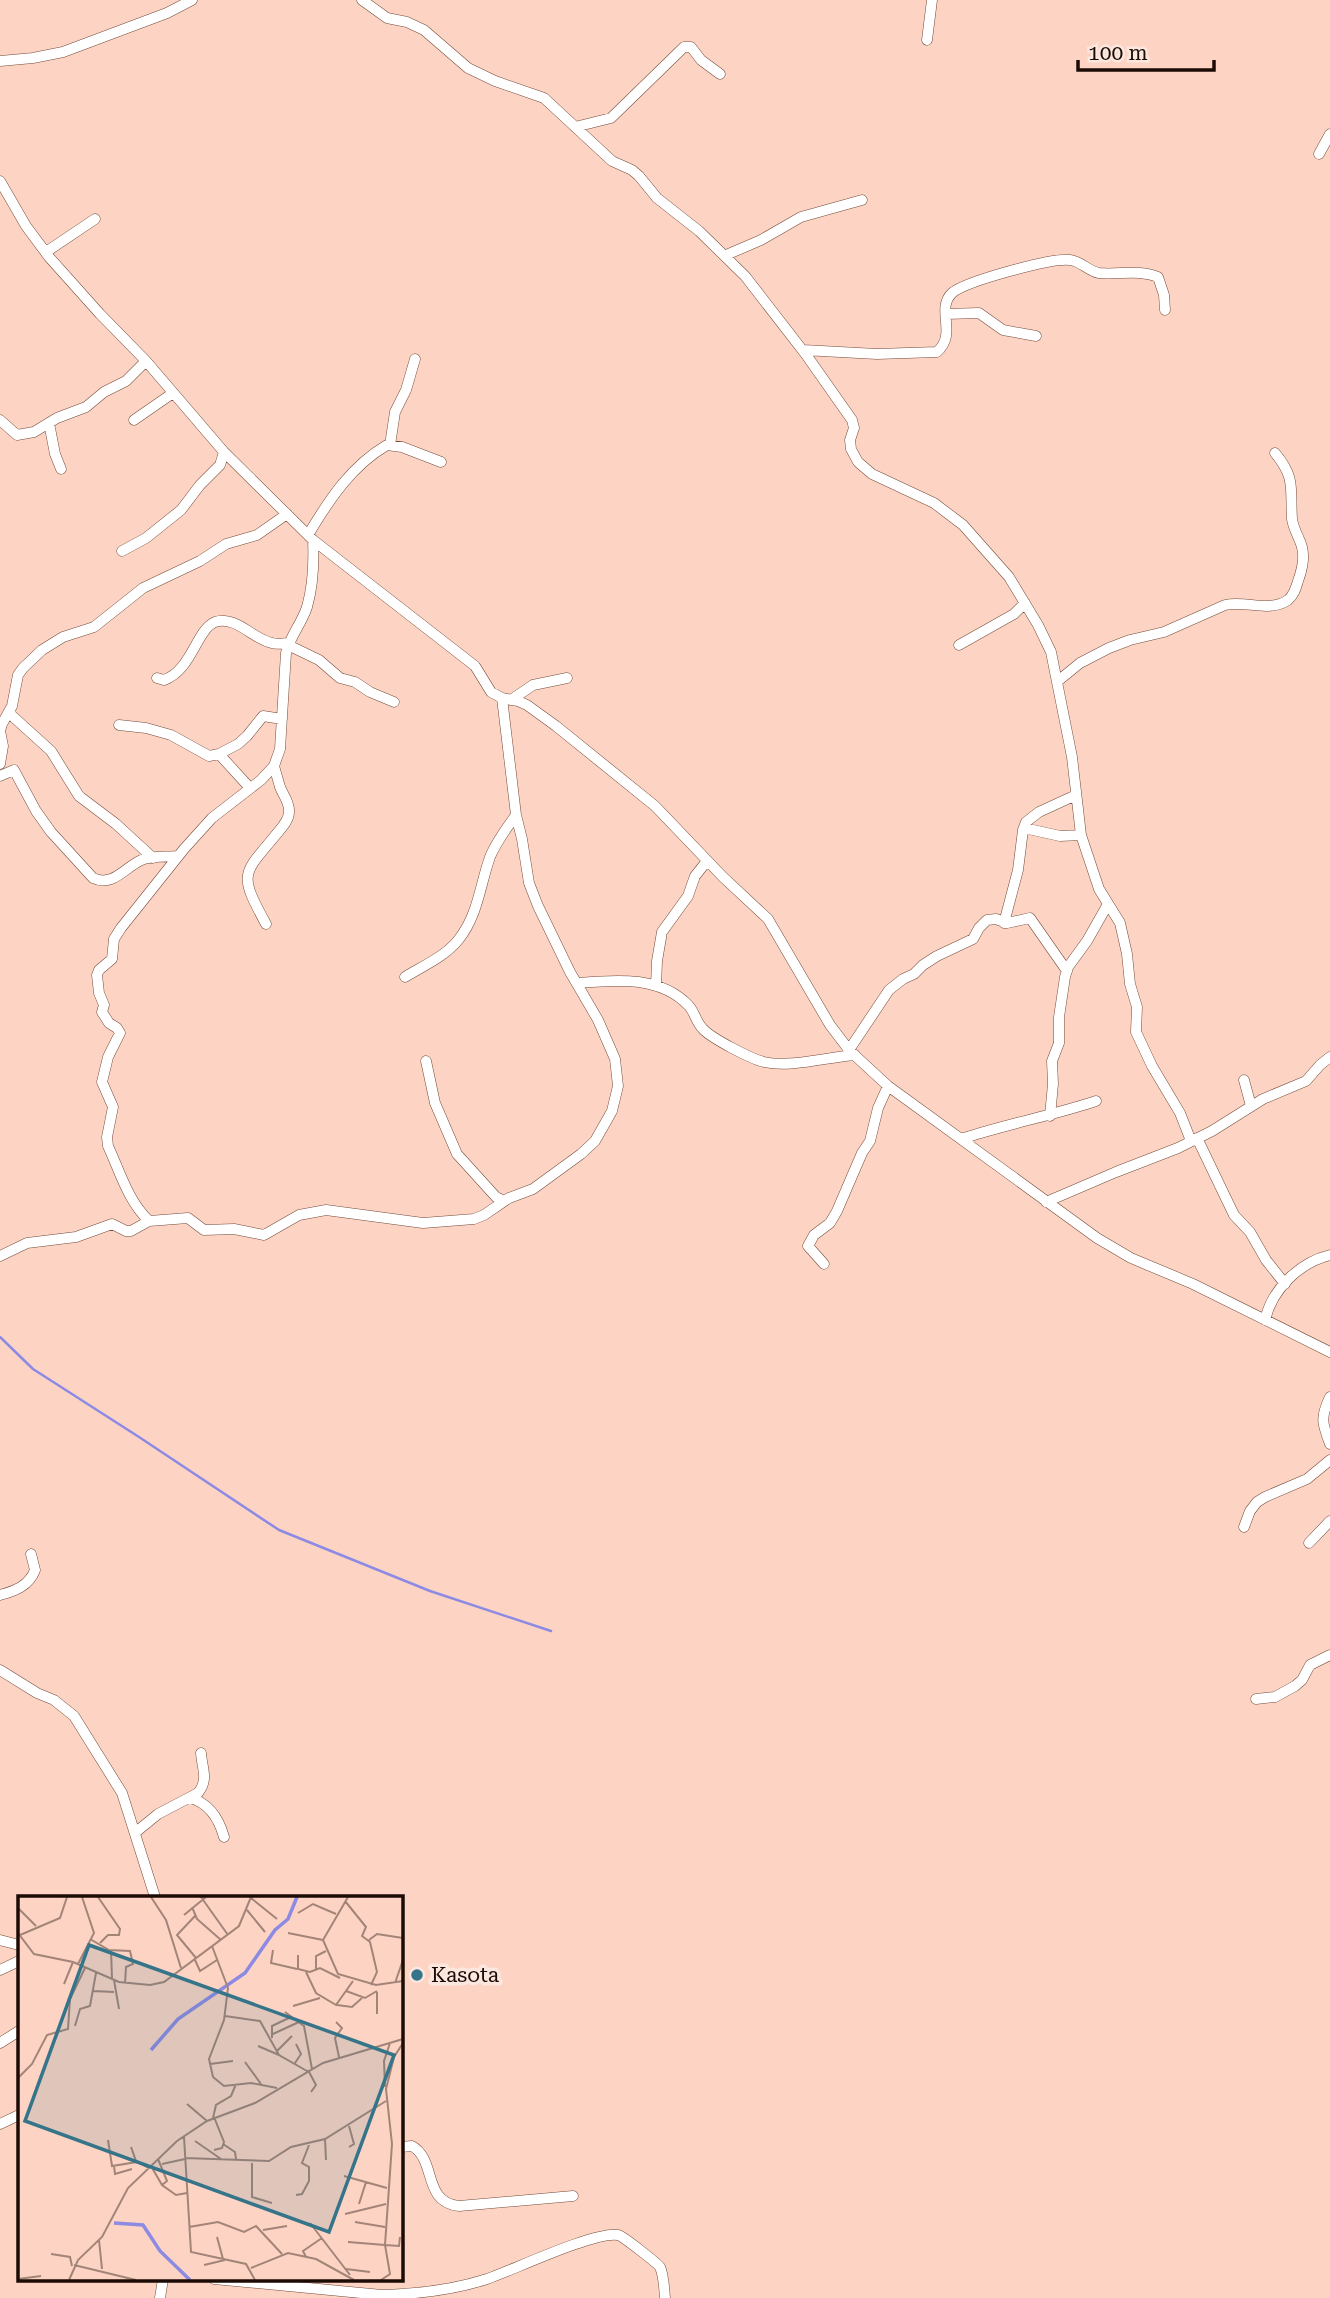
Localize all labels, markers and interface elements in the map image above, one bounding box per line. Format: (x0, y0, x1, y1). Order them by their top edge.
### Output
scale bar (1078, 28, 1214, 72)
text: 100 m (1088, 41, 1148, 65)
inset map (18, 1896, 402, 2280)
place label: Kasota (431, 1963, 500, 1987)
marker: Kasota (409, 1967, 425, 1983)

